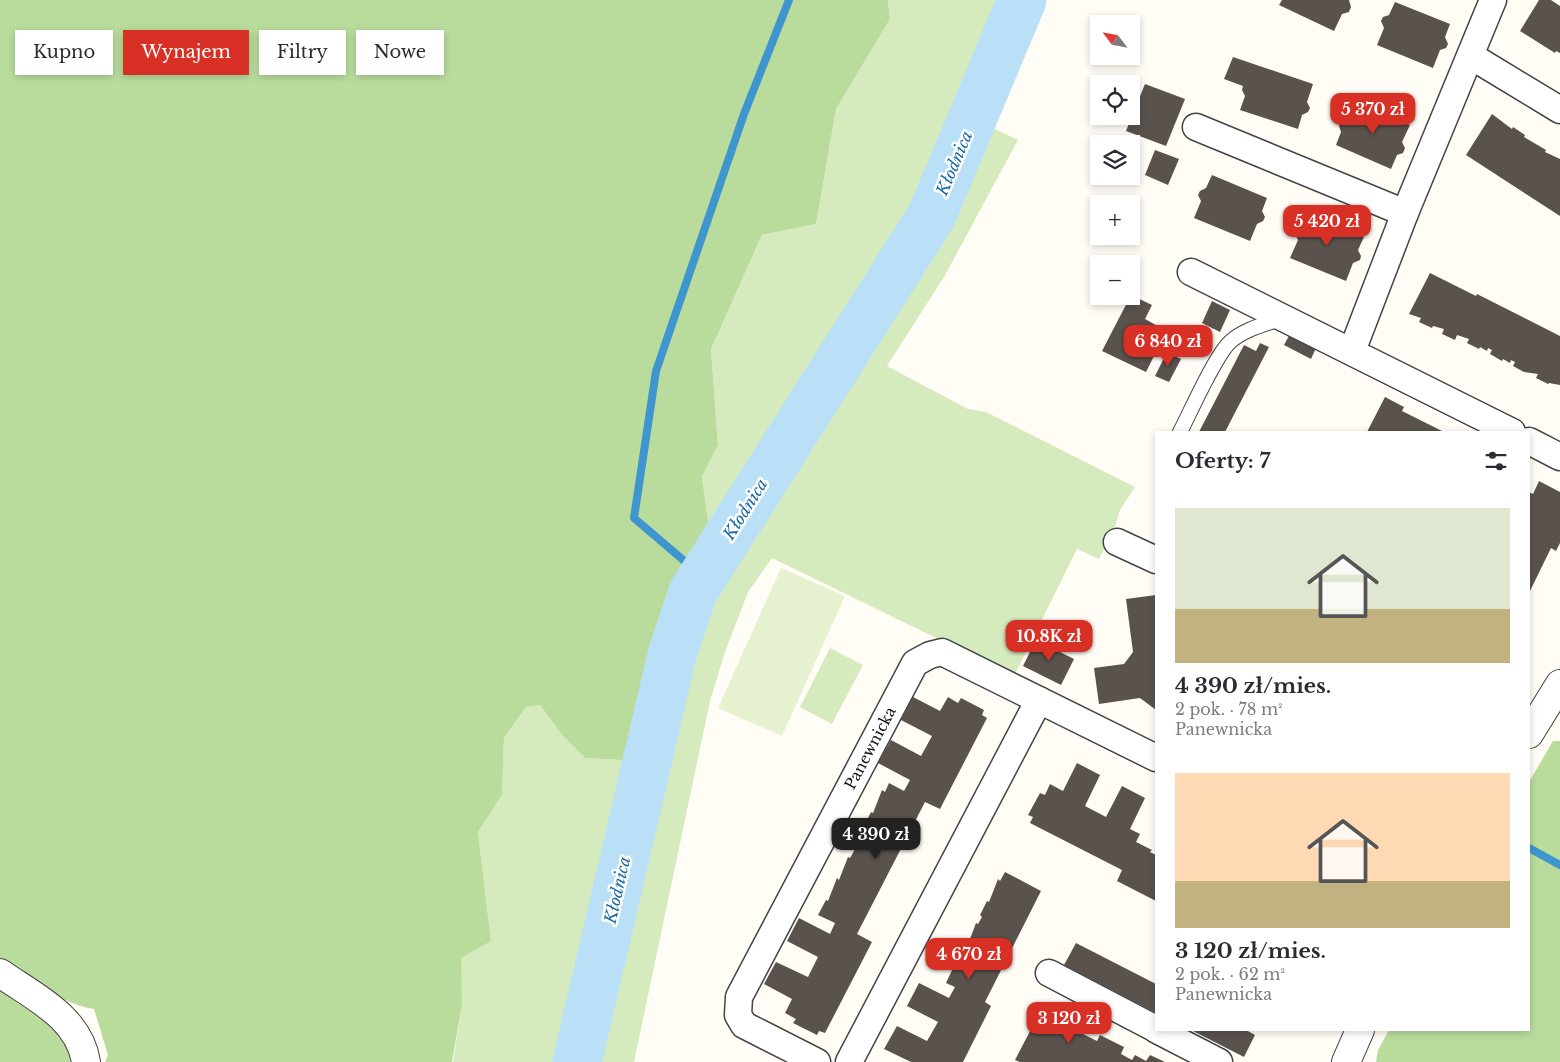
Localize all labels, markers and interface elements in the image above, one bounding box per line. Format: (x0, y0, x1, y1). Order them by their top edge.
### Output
north arrow (1090, 15, 1140, 65)
map controls (1090, 15, 1140, 305)
chip: Kupno (15, 30, 113, 75)
chip: Wynajem (123, 30, 249, 75)
chip: Filtry (259, 30, 346, 75)
chip: Nowe (356, 30, 444, 75)
button: locate (1090, 75, 1140, 125)
pin: 5 370 zł (1321, 92, 1425, 135)
text: 5 370 zł (1341, 99, 1405, 119)
water label: Kłodnica (931, 128, 977, 199)
button: layers (1090, 135, 1140, 185)
button: + (1090, 195, 1140, 245)
pin: 5 420 zł (1275, 204, 1379, 247)
text: 5 420 zł (1294, 211, 1360, 231)
button: − (1090, 255, 1140, 305)
pin: 6 840 zł (1116, 324, 1220, 367)
text: 6 840 zł (1135, 331, 1201, 351)
icon: filters (1482, 447, 1510, 475)
text: Oferty: 7 (1175, 448, 1270, 474)
water label: Kłodnica (718, 475, 772, 544)
icon: home (1298, 541, 1388, 631)
pin: 10.8K zł (997, 620, 1101, 662)
text: 10.8K zł (1017, 626, 1081, 646)
text: 4 390 zł/mies. (1175, 673, 1331, 699)
text: 2 pok. · 78 m² (1175, 699, 1283, 719)
street label: Panewnicka (840, 703, 900, 793)
text: Panewnicka (1175, 719, 1272, 739)
icon: home (1298, 806, 1388, 896)
pin: 4 390 zł (824, 818, 928, 860)
text: 4 390 zł (843, 824, 910, 844)
water label: Kłodnica (599, 855, 634, 926)
pin: 4 670 zł (917, 938, 1021, 980)
text: 3 120 zł/mies. (1175, 938, 1326, 964)
text: 4 670 zł (936, 944, 1002, 964)
text: 2 pok. · 62 m² (1175, 964, 1285, 984)
text: Panewnicka (1175, 984, 1272, 1004)
pin: 3 120 zł (1017, 1002, 1121, 1044)
text: 3 120 zł (1038, 1008, 1100, 1028)

